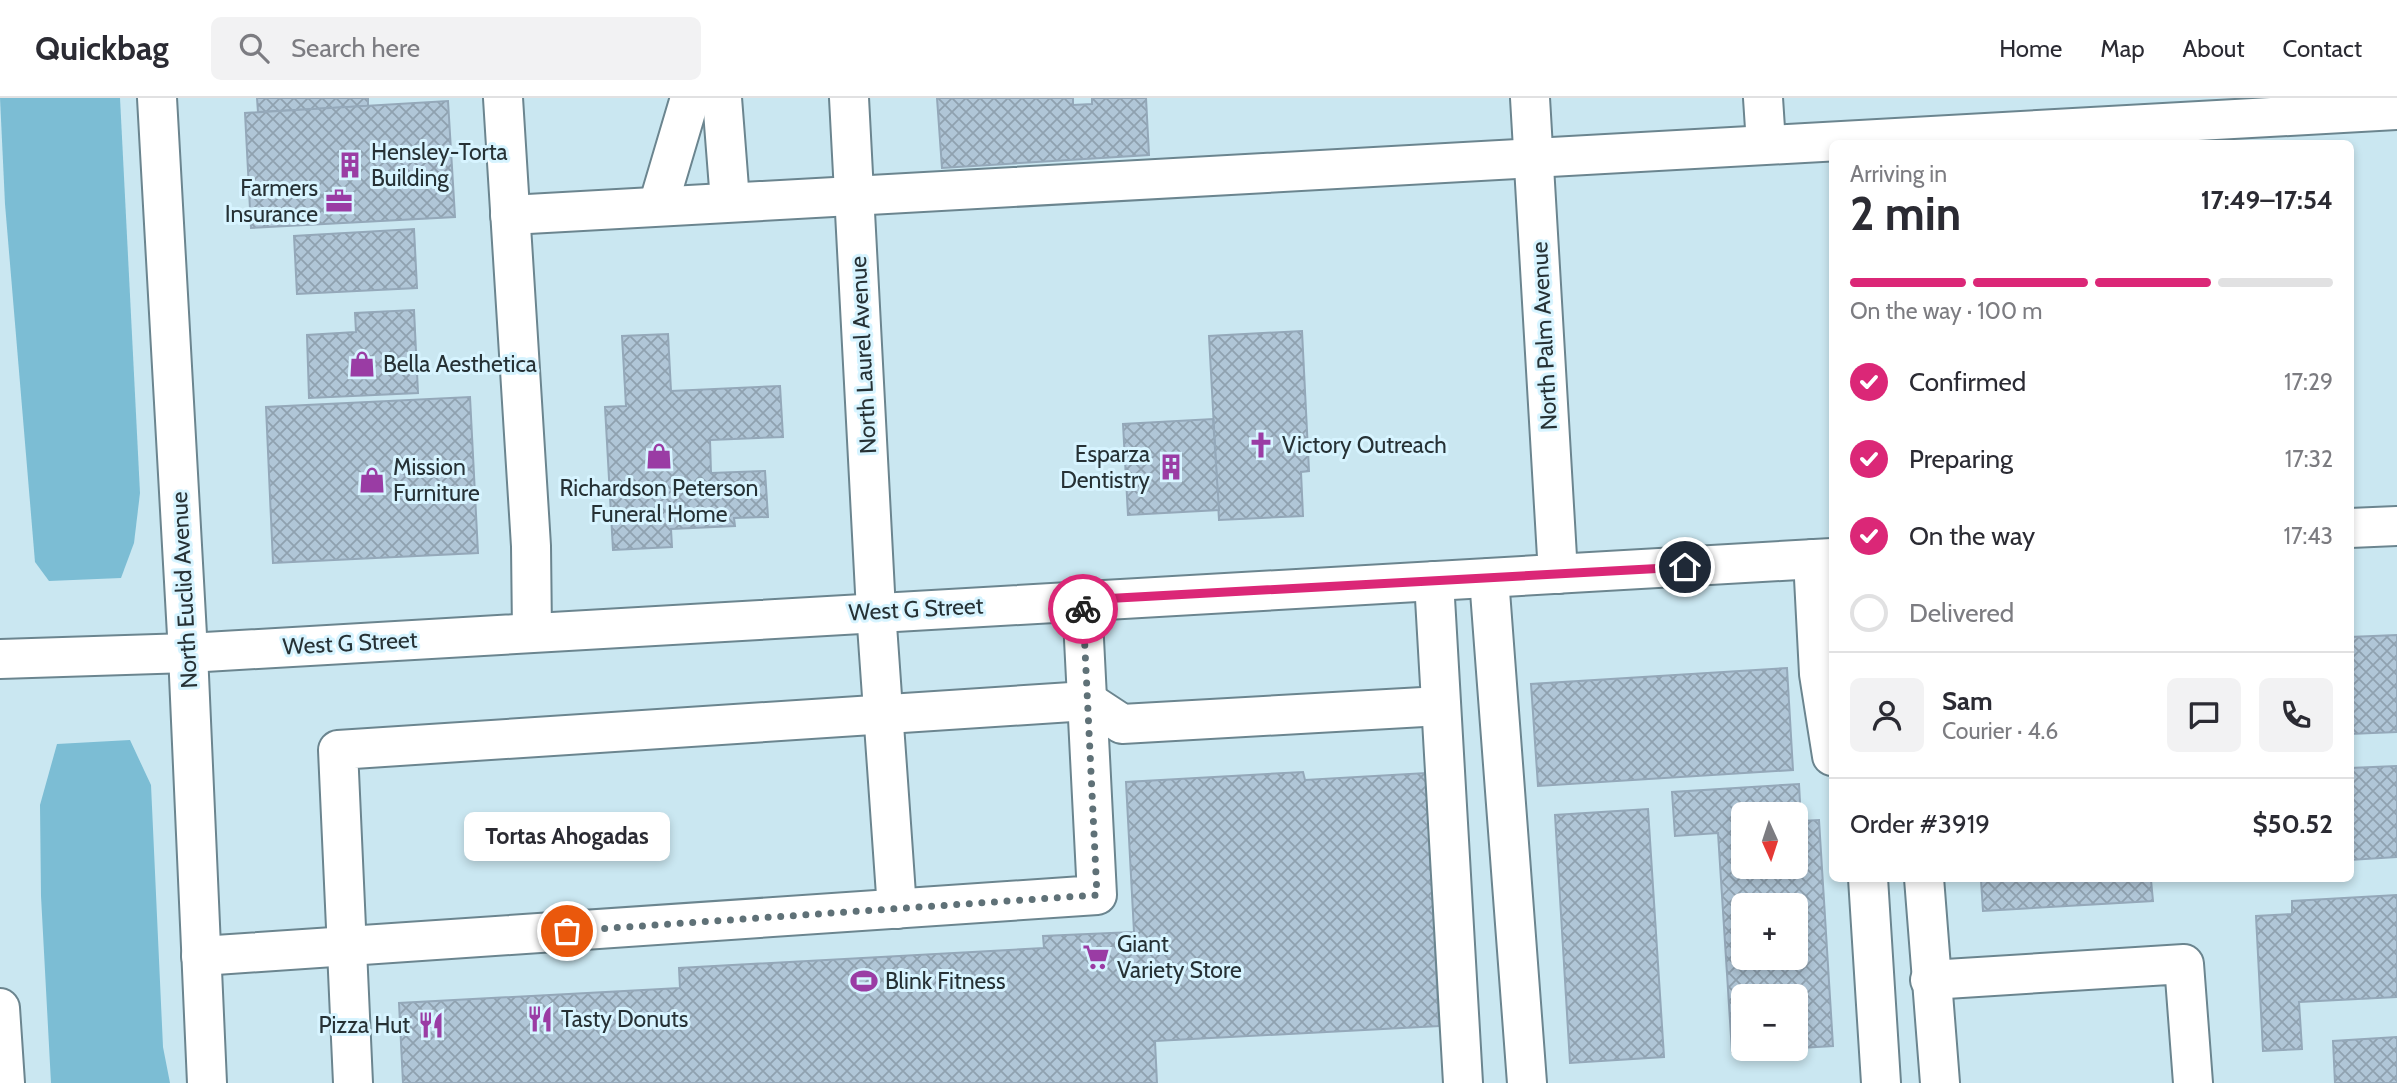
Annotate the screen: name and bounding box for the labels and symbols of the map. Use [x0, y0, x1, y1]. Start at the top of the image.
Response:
place label: Hensley-Torta Building [371, 138, 508, 192]
building icon: Hensley-Torta Building [335, 150, 365, 180]
place label: Farmers Insurance [225, 174, 318, 228]
office icon: Farmers Insurance [324, 186, 354, 216]
street label: North Palm Avenue [1525, 241, 1563, 431]
street label: North Laurel Avenue [844, 255, 882, 455]
shop icon: Bella Aesthetica [347, 349, 377, 379]
place label: Bella Aesthetica [383, 350, 537, 378]
church icon: Victory Outreach [1246, 430, 1276, 460]
place label: Victory Outreach [1282, 431, 1447, 459]
place label: Esparza Dentistry [1060, 440, 1150, 494]
shop icon: Richardson Peterson Funeral Home [644, 441, 674, 471]
building icon: Esparza Dentistry [1156, 452, 1186, 482]
place label: Mission Furniture [393, 453, 480, 507]
shop icon: Mission Furniture [357, 465, 387, 495]
place label: Richardson Peterson Funeral Home [560, 474, 758, 528]
street label: North Euclid Avenue [165, 491, 203, 689]
pin [1655, 537, 1715, 597]
courier [1048, 574, 1118, 644]
street label: West G Street [848, 591, 984, 627]
street label: West G Street [282, 625, 418, 661]
north arrow [1731, 802, 1808, 878]
callout: Tortas Ahogadas [464, 812, 670, 861]
pin [537, 901, 597, 961]
place label: Giant Variety Store [1117, 930, 1242, 984]
supermarket icon: Giant Variety Store [1081, 942, 1111, 972]
sports icon: Blink Fitness [849, 966, 879, 996]
place label: Blink Fitness [885, 967, 1005, 995]
restaurant icon: Tasty Donuts [525, 1004, 555, 1034]
place label: Tasty Donuts [561, 1005, 688, 1033]
restaurant icon: Pizza Hut [416, 1010, 446, 1040]
place label: Pizza Hut [318, 1011, 410, 1039]

